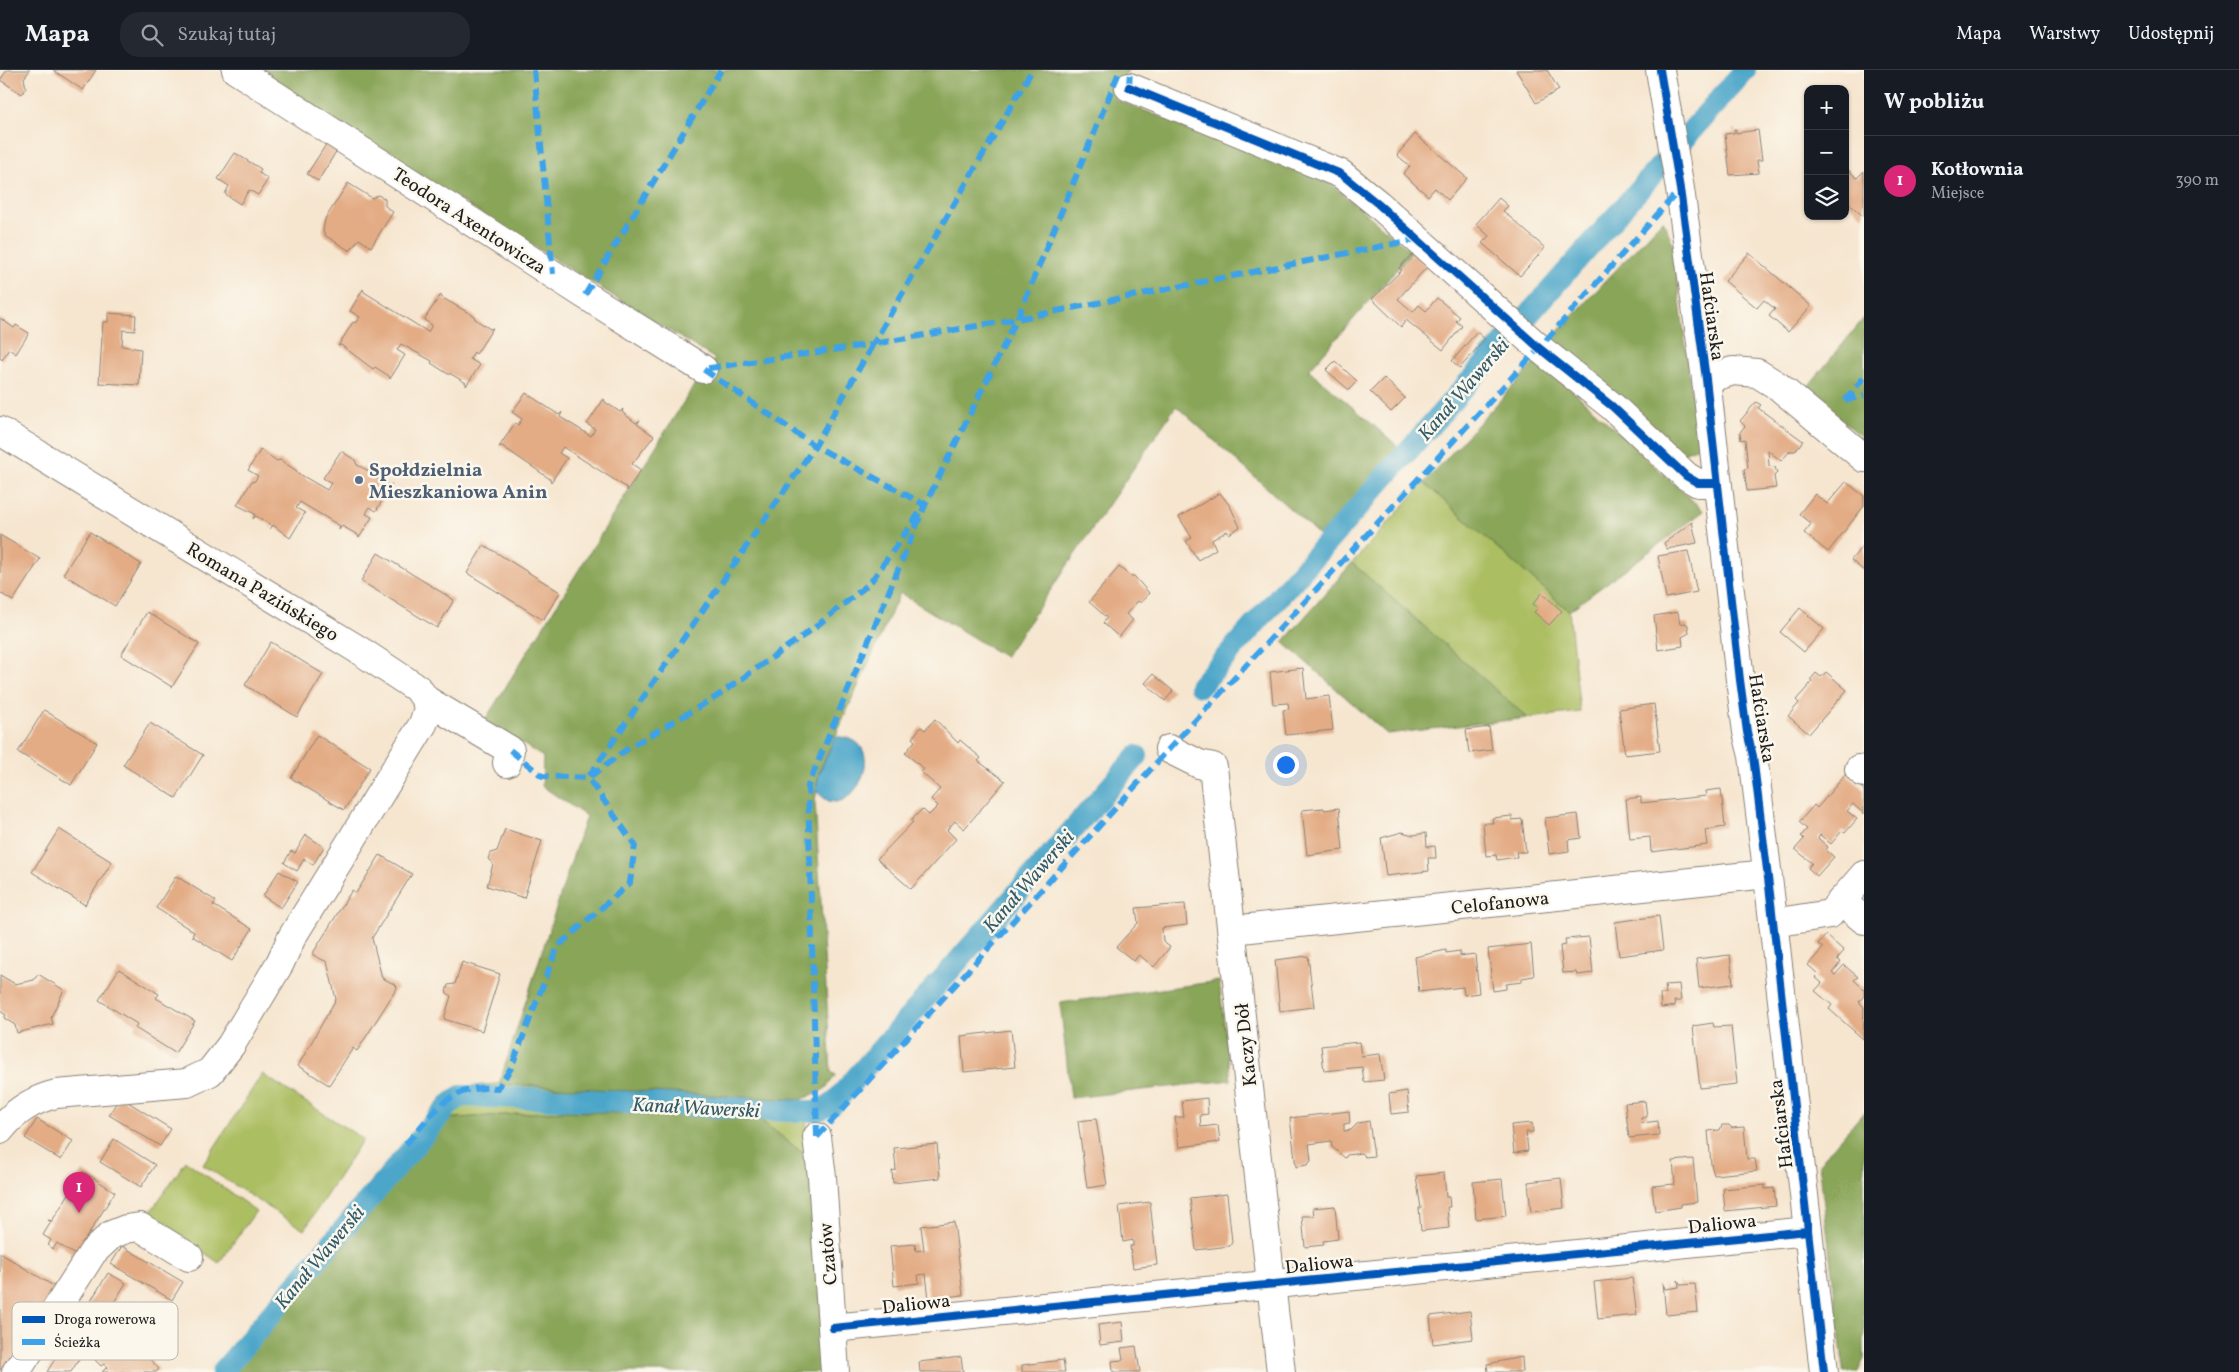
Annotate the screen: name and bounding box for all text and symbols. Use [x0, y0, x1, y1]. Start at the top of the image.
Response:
search box [120, 12, 470, 57]
text: Mapa [25, 18, 90, 52]
icon: search [138, 21, 166, 49]
text: Szukaj tutaj [178, 22, 276, 48]
text: Mapa [1956, 22, 2001, 47]
text: Warstwy [2029, 22, 2100, 47]
text: Udostępnij [2128, 22, 2214, 47]
map controls [1804, 85, 1849, 220]
button: + [1804, 85, 1849, 130]
text: W pobliżu [1884, 88, 1984, 117]
button: − [1804, 130, 1849, 175]
text: Kotłownia [1931, 157, 2024, 183]
street label: Teodora Axentowicza [387, 162, 551, 281]
text: 1 [1897, 170, 1903, 192]
text: 390 m [2176, 170, 2219, 192]
button: layers [1804, 175, 1849, 220]
text: Miejsce [1931, 183, 1984, 205]
street label: Hafciarska [1692, 270, 1730, 363]
water label: Kanał Wawerski [1412, 332, 1518, 448]
place label: Społdzielnia Mieszkaniowa Anin [369, 458, 547, 506]
marker: Społdzielnia Mieszkaniowa Anin [353, 474, 365, 486]
street label: Romana Pazińskiego [181, 537, 343, 649]
street label: Hafciarska [1741, 672, 1781, 765]
your location [1273, 752, 1299, 778]
water label: Kanał Wawerski [977, 824, 1083, 940]
street label: Celofanowa [1450, 886, 1551, 922]
street label: Kaczy Dół [1230, 1002, 1264, 1088]
street label: Hafciarska [1764, 1078, 1800, 1170]
water label: Kanał Wawerski [632, 1092, 761, 1126]
pin: 1 [63, 1172, 95, 1213]
water label: Kanał Wawerski [269, 1200, 373, 1316]
street label: Daliowa [1687, 1208, 1758, 1242]
street label: Czatów [813, 1221, 845, 1286]
street label: Daliowa [1284, 1248, 1355, 1282]
street label: Daliowa [881, 1288, 952, 1322]
legend [12, 1302, 178, 1360]
text: Droga rowerowa [54, 1311, 156, 1330]
text: Ścieżka [54, 1333, 100, 1353]

